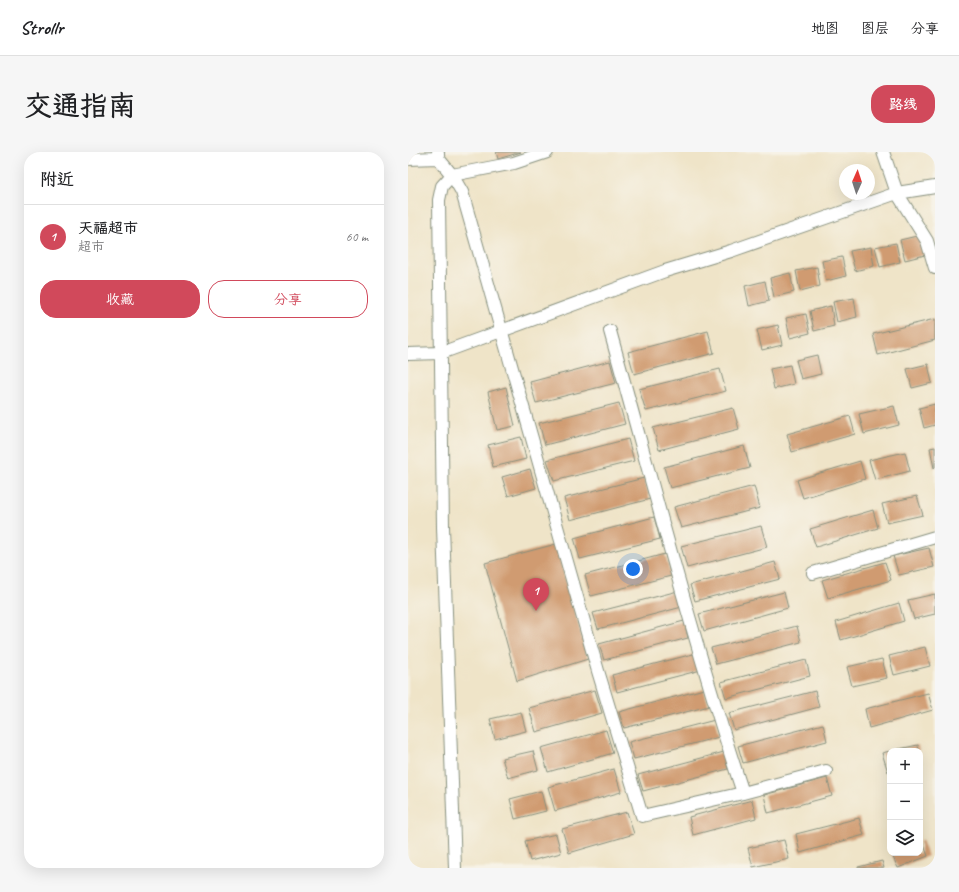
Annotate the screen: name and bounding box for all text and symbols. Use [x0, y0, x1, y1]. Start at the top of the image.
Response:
text: Strollr [20, 16, 63, 40]
text: 地图 [811, 20, 839, 37]
text: 图层 [861, 20, 889, 37]
text: 分享 [911, 20, 939, 37]
button: 路线 [871, 85, 935, 123]
text: 交通指南 [24, 88, 136, 123]
north arrow [839, 164, 875, 200]
text: 附近 [40, 169, 74, 190]
text: 天福超市 [78, 219, 138, 238]
text: 1 [50, 229, 56, 245]
text: 60 m [346, 229, 368, 245]
text: 超市 [78, 239, 104, 255]
button: 收藏 [40, 280, 200, 318]
button: 分享 [208, 280, 368, 318]
your location [623, 559, 643, 579]
pin: 1 [523, 578, 549, 611]
map controls [887, 748, 923, 856]
button: + [887, 748, 923, 784]
button: − [887, 784, 923, 820]
button: layers [887, 820, 923, 856]

